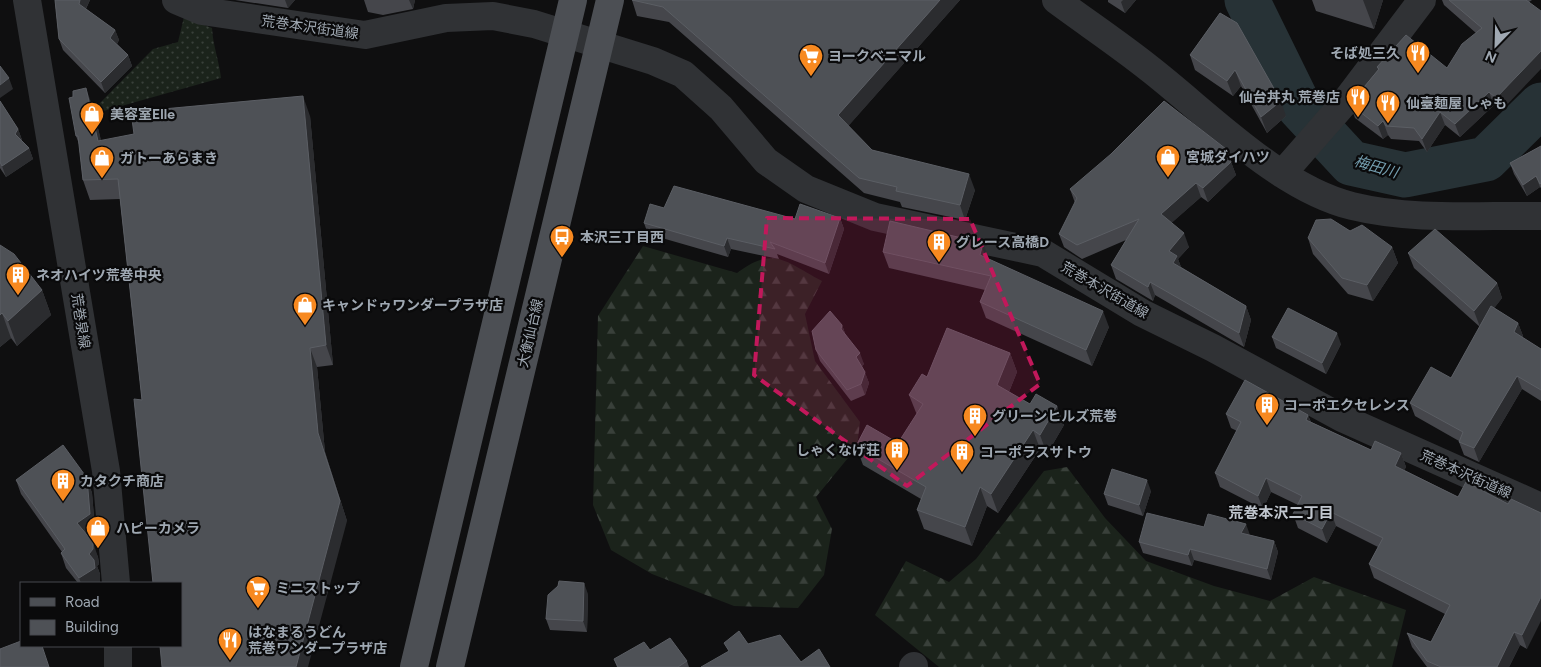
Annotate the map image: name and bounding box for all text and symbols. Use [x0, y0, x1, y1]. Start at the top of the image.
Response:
street label: 荒巻本沢街道線 [260, 12, 360, 43]
north arrow [1471, 20, 1521, 70]
restaurant icon: そば処三久 [1405, 40, 1431, 74]
supermarket icon: ヨークベニマル [798, 43, 824, 77]
place label: そば処三久 [1330, 45, 1400, 62]
text: N [1483, 47, 1499, 66]
place label: ヨークベニマル [828, 48, 926, 65]
restaurant icon: 仙台丼丸 荒巻店 [1345, 84, 1371, 118]
place label: 仙台丼丸 荒巻店 [1239, 89, 1340, 106]
restaurant icon: 仙臺麺屋 しゃも [1375, 90, 1401, 124]
place label: 仙臺麺屋 しゃも [1406, 95, 1507, 112]
shop icon: 美容室Elle [79, 101, 105, 135]
place label: 美容室Elle [110, 106, 175, 123]
shop icon: 宮城ダイハツ [1155, 144, 1181, 178]
shop icon: ガトーあらまき [89, 145, 115, 179]
place label: 宮城ダイハツ [1186, 149, 1270, 166]
place label: ガトーあらまき [120, 150, 218, 167]
water label: 梅田川 [1352, 152, 1402, 182]
bus stop icon: 本沢三丁目西 [549, 224, 575, 258]
place label: 本沢三丁目西 [580, 229, 664, 246]
building icon: グレース高橋D [926, 229, 952, 263]
place label: グレース高橋D [956, 234, 1049, 251]
street label: 荒巻本沢街道線 [1058, 259, 1151, 322]
building icon: ネオハイツ荒巻中央 [5, 262, 31, 296]
place label: ネオハイツ荒巻中央 [36, 267, 162, 284]
street label: 荒巻泉線 [68, 292, 93, 350]
shop icon: キャンドゥワンダープラザ店 [292, 292, 318, 326]
place label: キャンドゥワンダープラザ店 [322, 297, 503, 314]
street label: 大衡仙台線 [514, 297, 547, 369]
building icon: コーポエクセレンス [1254, 392, 1280, 426]
place label: コーポエクセレンス [1284, 397, 1410, 414]
building icon: グリーンヒルズ荒巻 [962, 403, 988, 437]
place label: グリーンヒルズ荒巻 [992, 408, 1117, 425]
building icon: しゃくなげ荘 [884, 437, 910, 471]
building icon: コーポラスサトウ [949, 439, 975, 473]
place label: しゃくなげ荘 [796, 442, 880, 459]
place label: コーポラスサトウ [980, 444, 1092, 461]
street label: 荒巻本沢街道線 [1418, 447, 1514, 502]
building icon: カタクチ商店 [50, 468, 76, 502]
place label: カタクチ商店 [80, 473, 164, 490]
district label: 荒巻本沢二丁目 [1228, 504, 1334, 522]
shop icon: ハピーカメラ [85, 515, 111, 549]
place label: ハピーカメラ [116, 520, 200, 537]
supermarket icon: ミニストップ [245, 575, 271, 609]
place label: ミニストップ [276, 580, 360, 597]
legend [20, 582, 182, 647]
text: Road [65, 593, 100, 611]
text: Building [65, 618, 119, 636]
place label: はなまるうどん 荒巻ワンダープラザ店 [248, 624, 387, 657]
restaurant icon: はなまるうどん 荒巻ワンダープラザ店 [217, 627, 243, 661]

